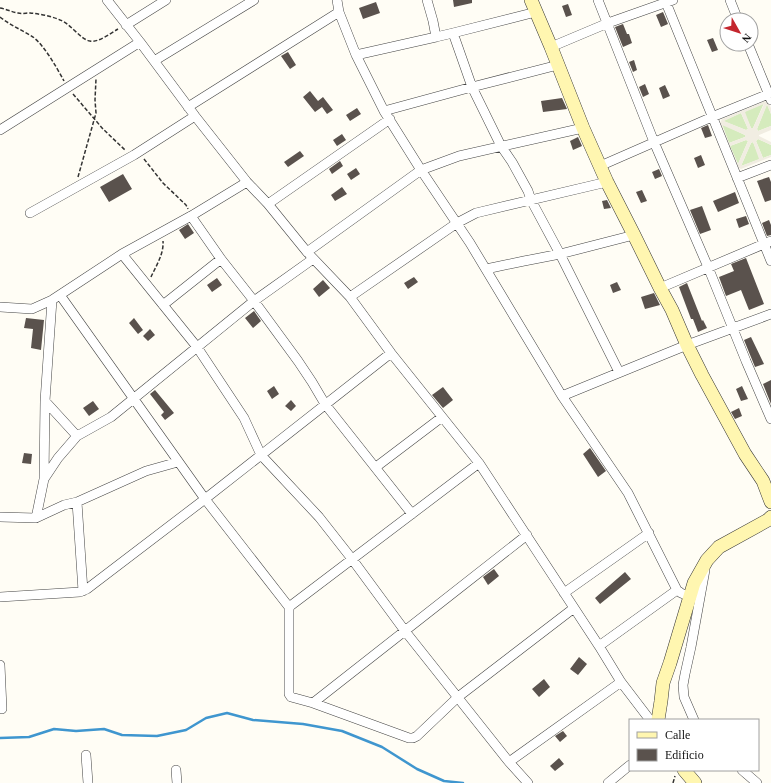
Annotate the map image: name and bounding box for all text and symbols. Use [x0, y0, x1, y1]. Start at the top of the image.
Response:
north arrow [719, 12, 759, 52]
text: N [740, 31, 754, 45]
legend [629, 719, 759, 771]
text: Calle [665, 728, 690, 742]
text: Edificio [665, 748, 704, 762]

